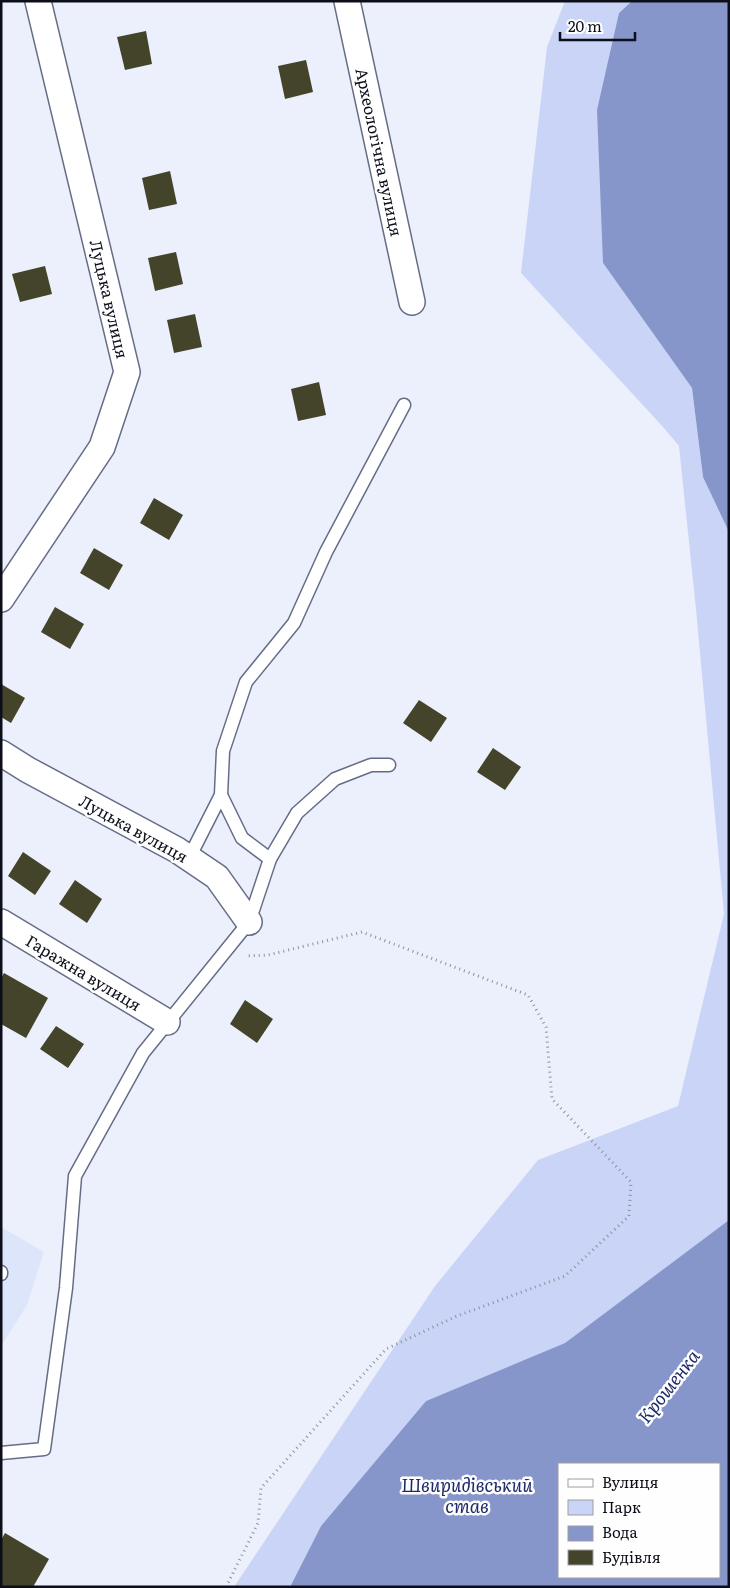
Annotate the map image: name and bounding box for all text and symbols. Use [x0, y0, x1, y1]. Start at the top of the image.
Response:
scale bar [560, 10, 635, 42]
text: 20 m [568, 14, 602, 37]
street label: Археологічна вулиця [350, 65, 410, 239]
street label: Луцька вулиця [85, 237, 135, 361]
street label: Луцька вулиця [75, 788, 193, 868]
street label: Гаражна вулиця [22, 928, 146, 1016]
water label: Крошенка [631, 1343, 706, 1428]
legend [558, 1463, 720, 1578]
text: Вулиця [602, 1470, 659, 1493]
water label: Швиридівський став [401, 1471, 533, 1519]
text: Парк [602, 1495, 641, 1518]
text: Вода [602, 1520, 639, 1543]
text: Будівля [602, 1545, 661, 1568]

